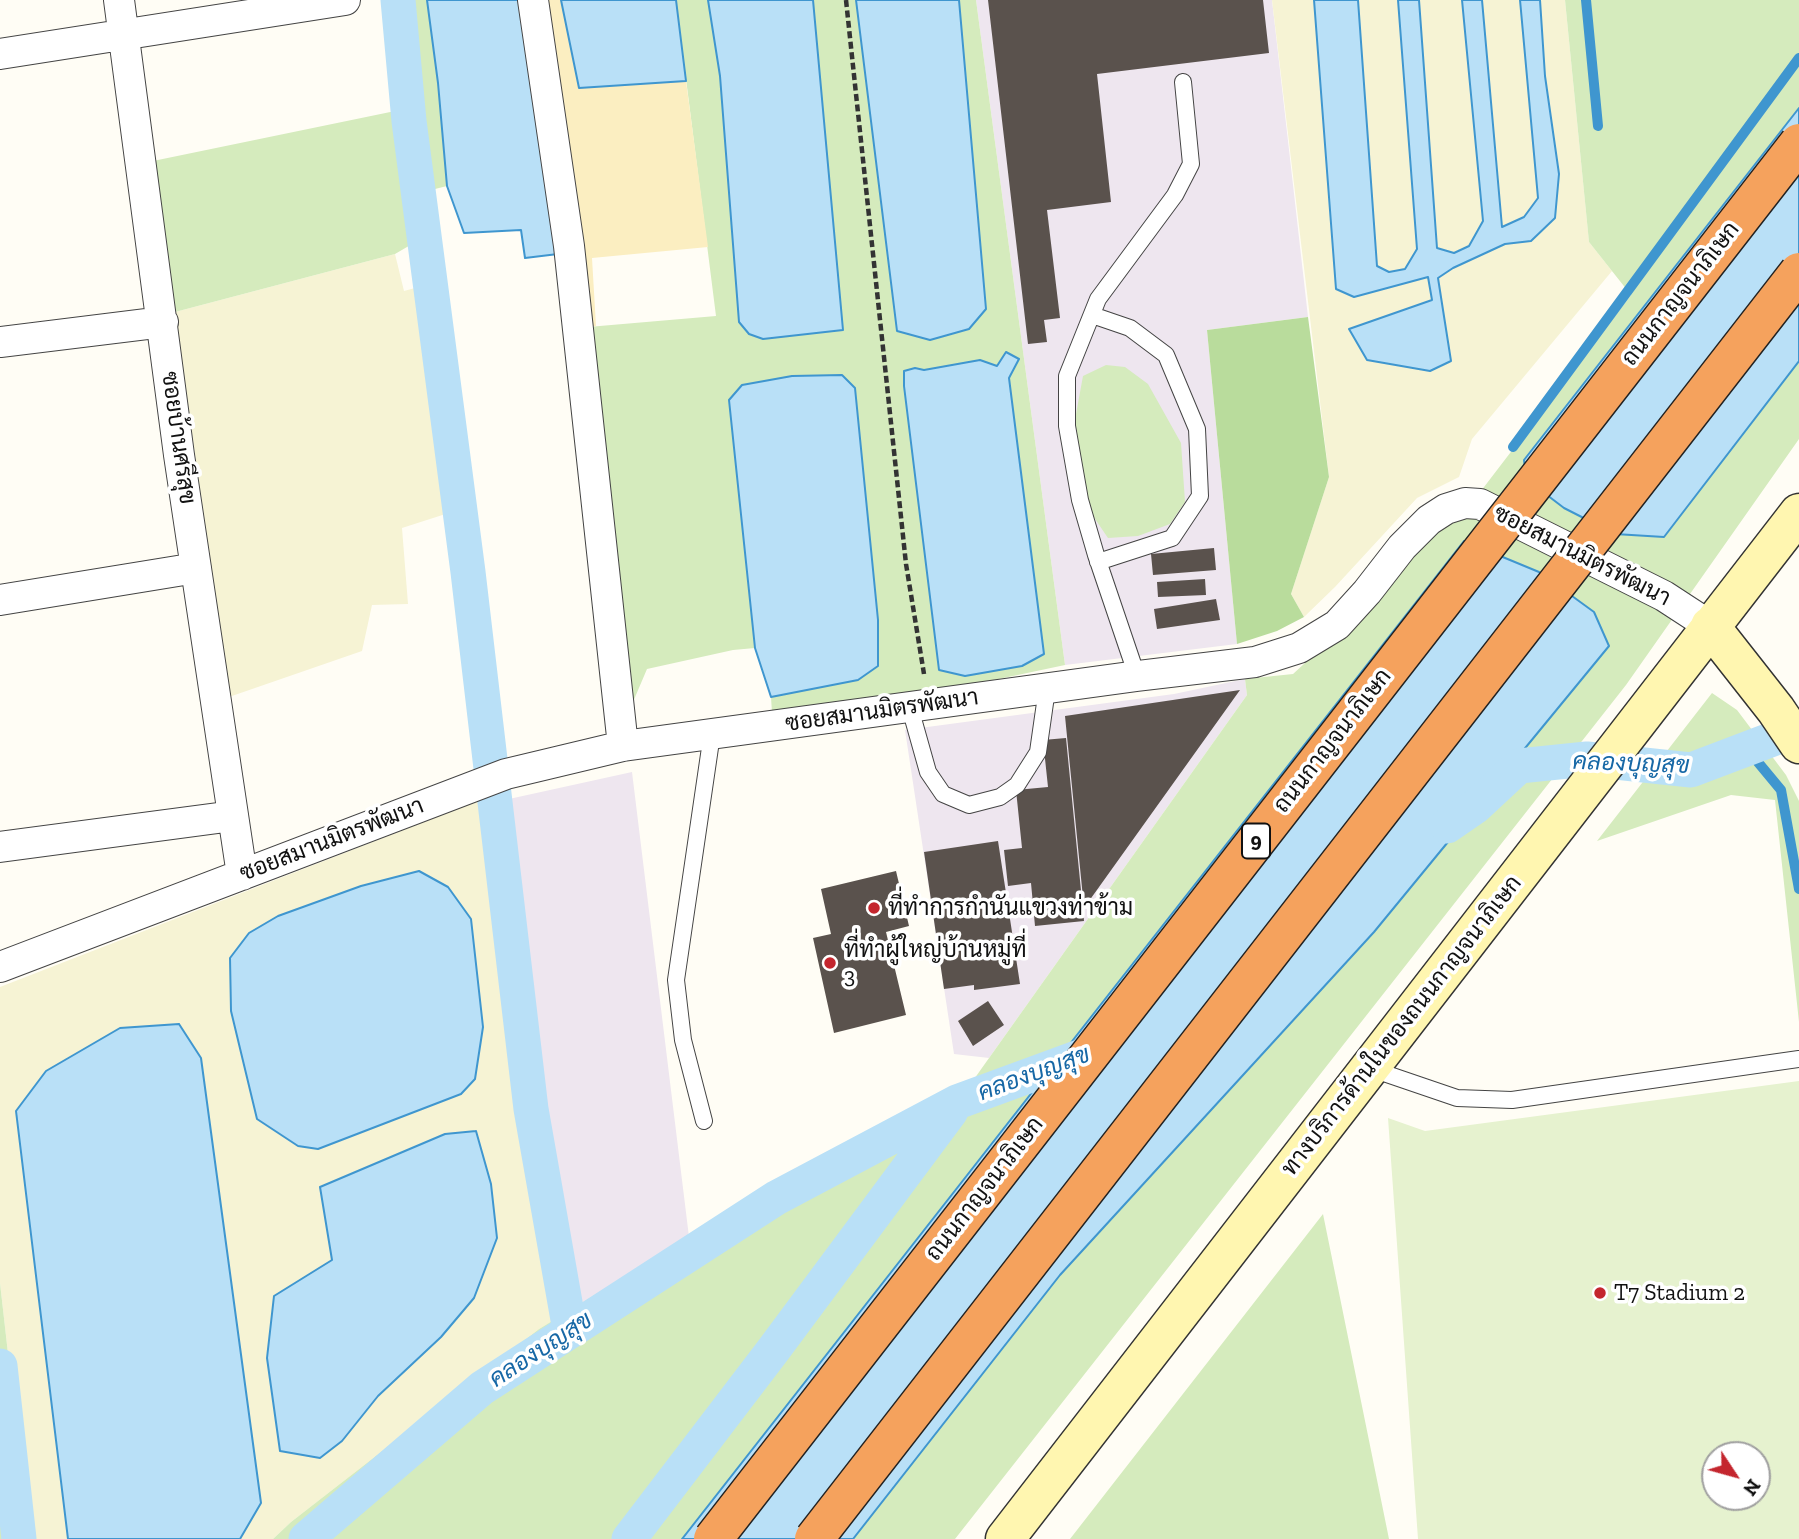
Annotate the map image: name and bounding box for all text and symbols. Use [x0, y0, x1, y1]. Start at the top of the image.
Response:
street label: ถนนกาญจนาภิเษก [1616, 217, 1746, 371]
street label: ซอยบ้านศรีสุข [155, 370, 201, 506]
street label: ซอยสมานมิตรพัฒนา [1489, 499, 1675, 613]
street label: ถนนกาญจนาภิเษก [1268, 664, 1398, 818]
street label: ซอยสมานมิตรพัฒนา [784, 684, 980, 738]
water label: คลองบุญสุข [1572, 748, 1690, 780]
street label: ซอยสมานมิตรพัฒนา [236, 792, 428, 888]
road number: 9 [1242, 824, 1270, 858]
street label: ทางบริการด้านในของถนนกาญจนาภิเษก [1276, 870, 1528, 1182]
place label: ที่ทำการกำนันแขวงท่าข้าม [888, 894, 1133, 922]
marker: ที่ทำการกำนันแขวงท่าข้าม [866, 900, 882, 916]
place label: ที่ทำผู้ใหญ่บ้านหมู่ที่ 3 [844, 936, 1027, 990]
marker: ที่ทำผู้ใหญ่บ้านหมู่ที่ 3 [822, 955, 838, 971]
water label: คลองบุญสุข [974, 1040, 1094, 1108]
street label: ถนนกาญจนาภิเษก [920, 1112, 1050, 1266]
place label: T7 Stadium 2 [1614, 1279, 1745, 1307]
marker: T7 Stadium 2 [1592, 1285, 1608, 1301]
water label: คลองบุญสุข [484, 1306, 598, 1394]
north arrow [1701, 1441, 1771, 1511]
text: N [1738, 1475, 1765, 1500]

